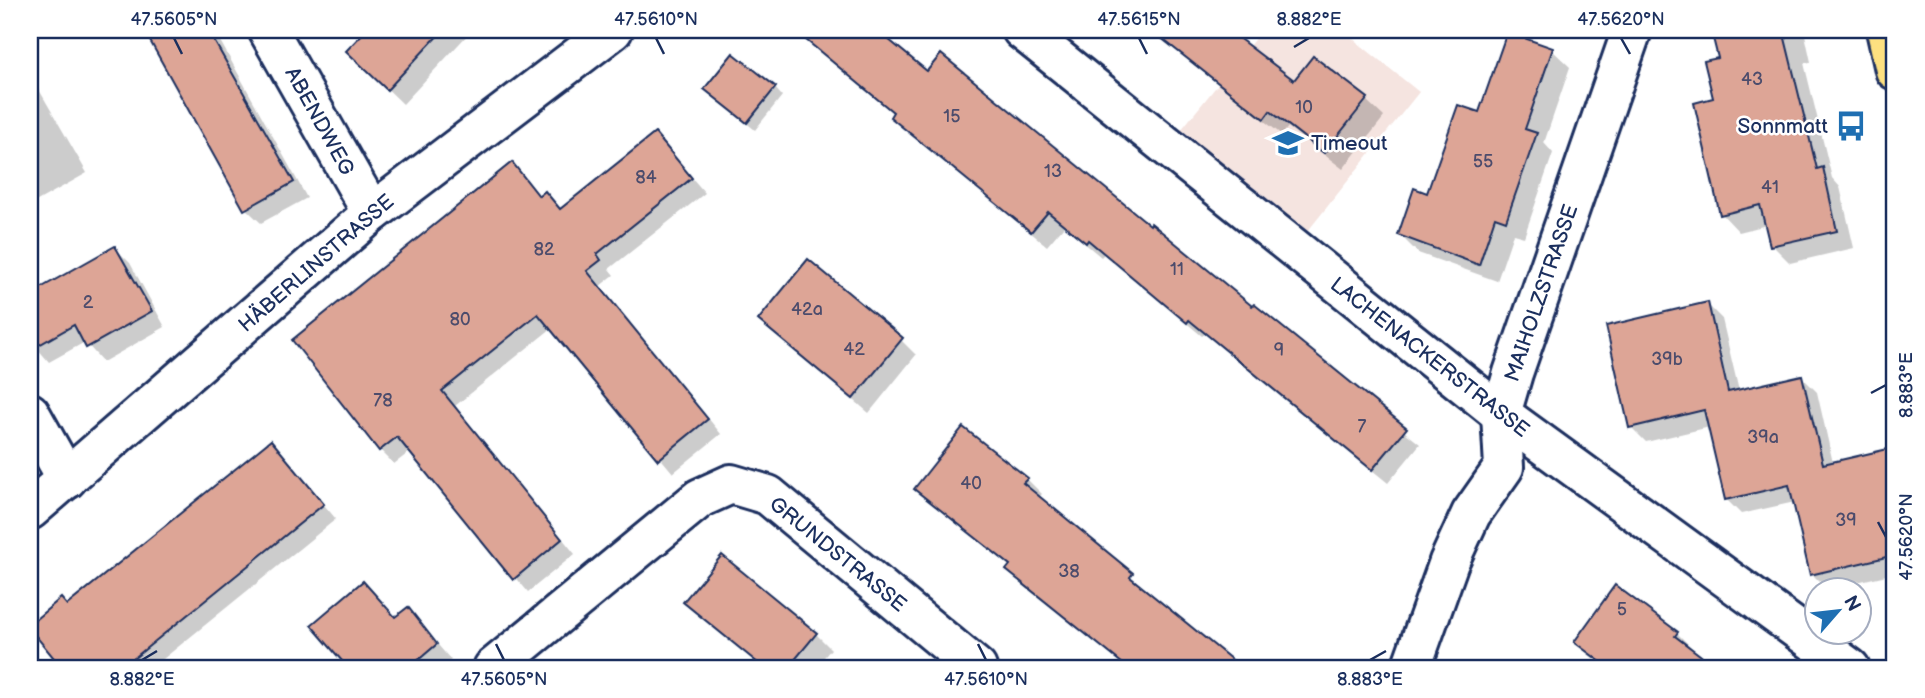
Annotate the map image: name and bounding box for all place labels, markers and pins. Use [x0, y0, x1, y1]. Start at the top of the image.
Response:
bus stop icon: Sonnmatt [1834, 109, 1868, 143]
place label: Sonnmatt [1738, 114, 1829, 139]
school or university icon: Timeout [1271, 126, 1305, 160]
place label: Timeout [1311, 131, 1388, 156]

